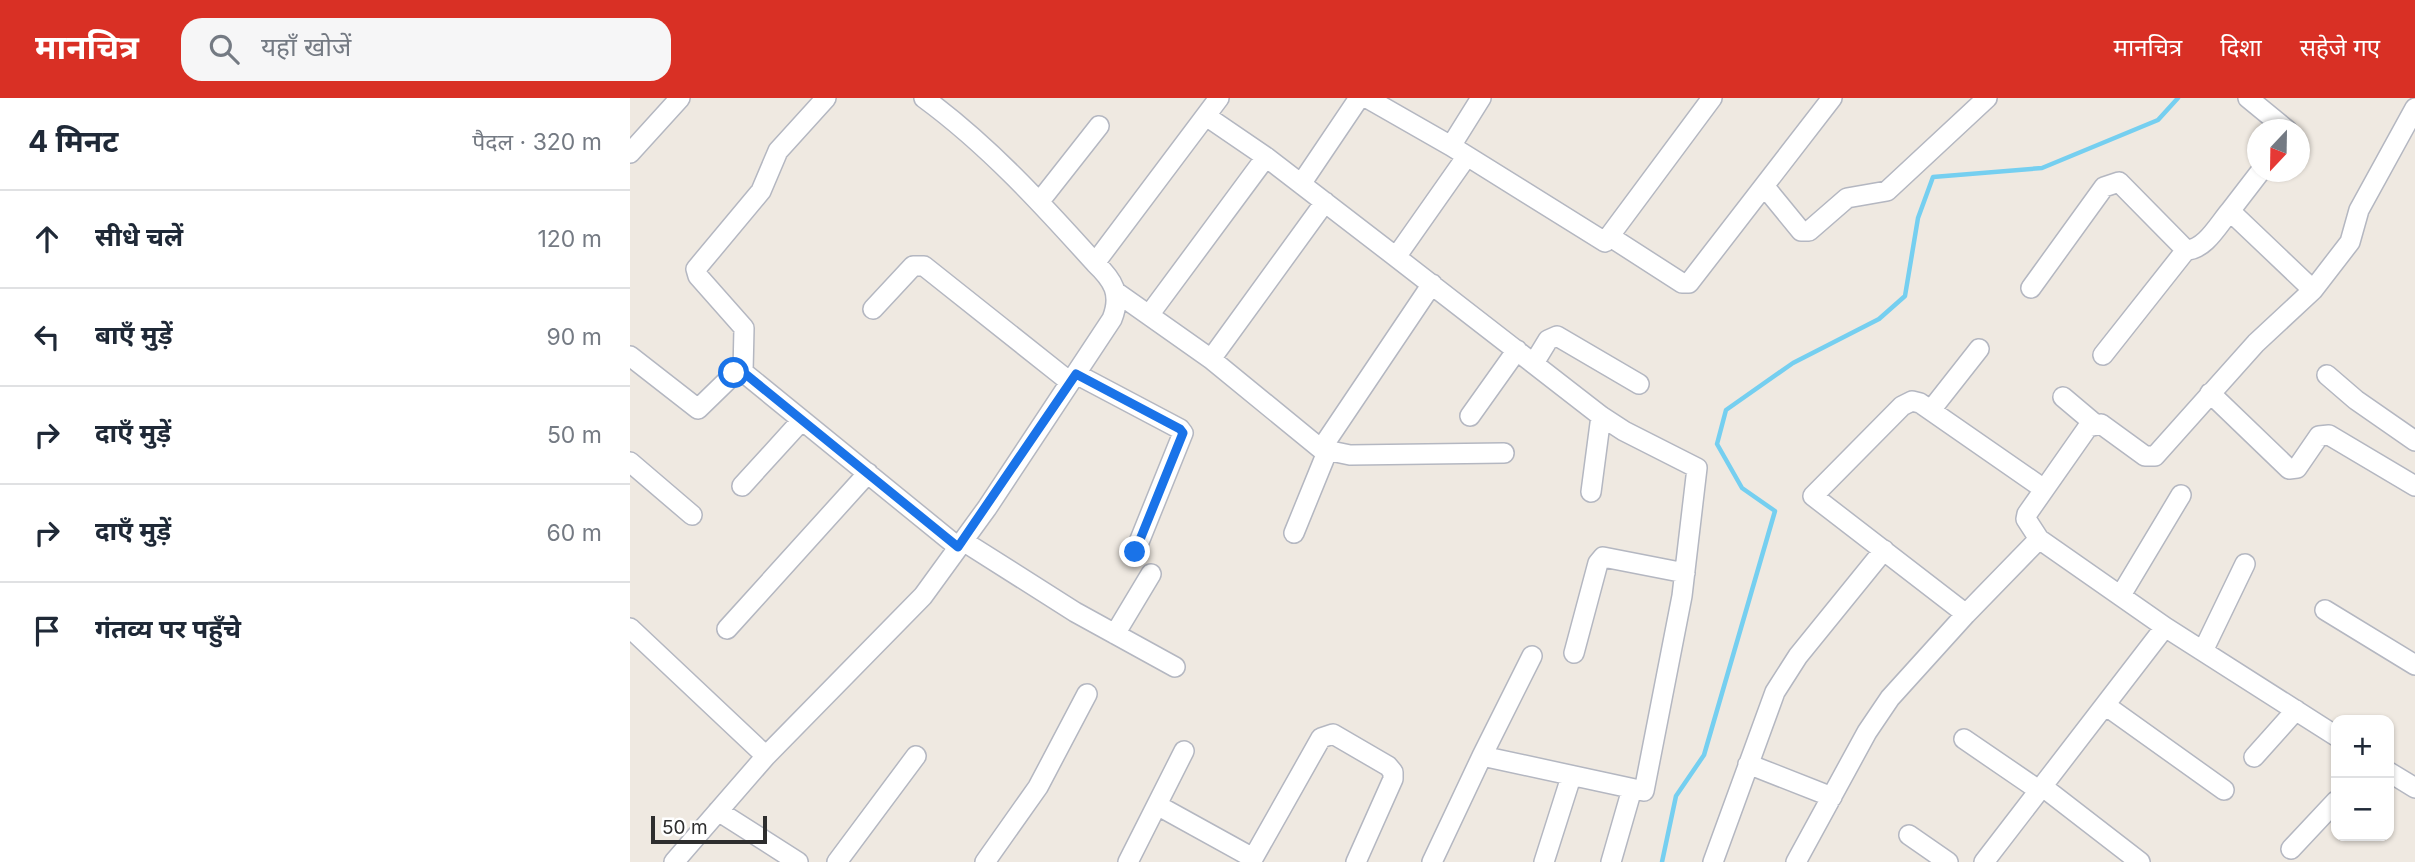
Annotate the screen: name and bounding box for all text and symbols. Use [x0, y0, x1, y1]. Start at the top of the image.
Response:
search box [181, 18, 671, 81]
text: मानचित्र [35, 27, 139, 67]
icon: search [205, 30, 243, 68]
text: यहाँ खोजें [261, 31, 351, 62]
text: मानचित्र [2114, 33, 2182, 62]
text: दिशा [2220, 33, 2262, 62]
text: सहेजे गए [2300, 33, 2380, 62]
north arrow [2247, 119, 2310, 182]
text: 4 मिनट [28, 123, 118, 159]
text: पैदल · 320 m [472, 128, 602, 156]
icon: ahead [28, 220, 66, 258]
text: सीधे चलें [95, 221, 183, 252]
text: 120 m [537, 225, 602, 253]
icon: left [28, 318, 66, 356]
text: बाएँ मुड़ें [95, 319, 172, 350]
text: 90 m [547, 323, 602, 351]
route start [718, 357, 749, 388]
icon: right [28, 416, 66, 454]
text: दाएँ मुड़ें [95, 417, 171, 448]
text: 50 m [547, 421, 602, 449]
icon: right [28, 514, 66, 552]
text: दाएँ मुड़ें [95, 515, 171, 546]
text: 60 m [547, 519, 602, 547]
route end [1119, 536, 1150, 567]
icon: arrive [28, 612, 66, 650]
text: गंतव्य पर पहुँचे [95, 613, 241, 644]
map controls [2331, 715, 2394, 841]
button: + [2331, 715, 2394, 778]
button: − [2331, 778, 2394, 841]
scale bar [651, 813, 766, 845]
text: 50 m [662, 816, 708, 839]

